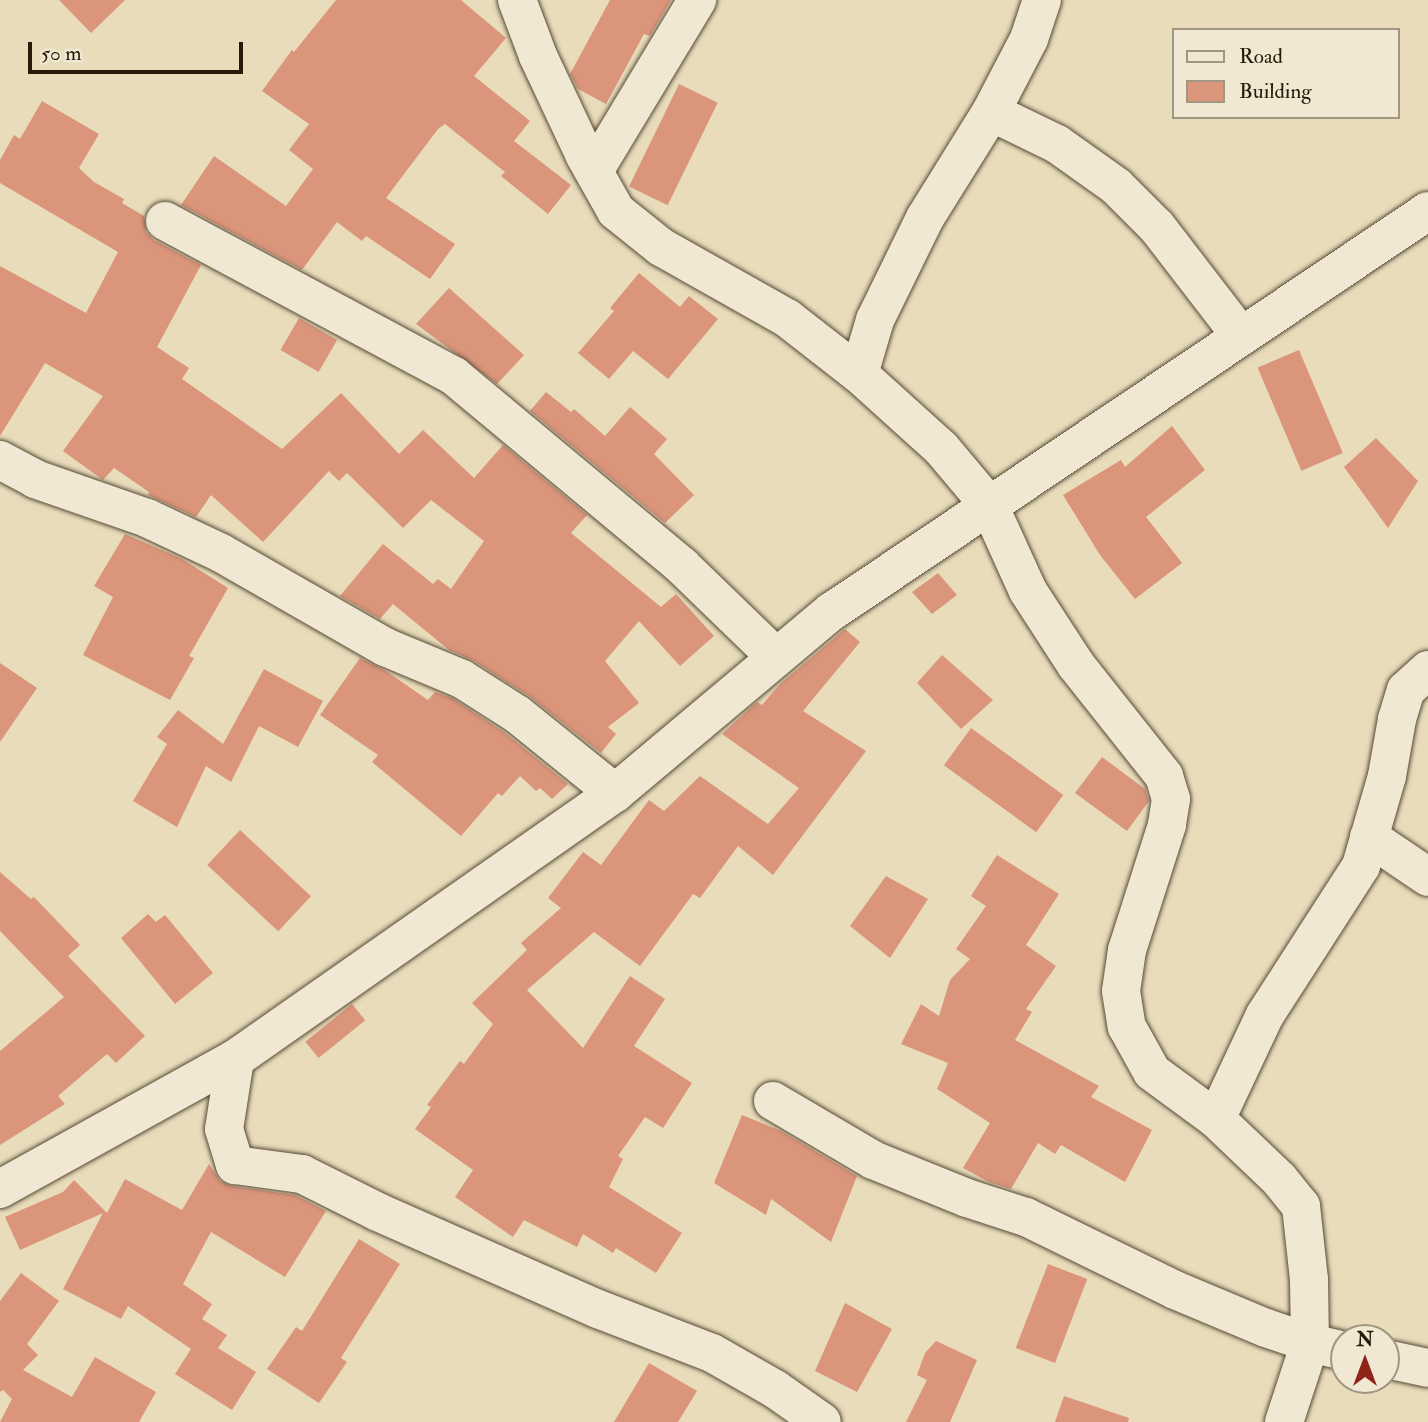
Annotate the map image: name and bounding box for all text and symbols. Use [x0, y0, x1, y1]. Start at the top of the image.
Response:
scale bar [32, 28, 247, 72]
legend [1172, 28, 1400, 119]
text: 50 m [41, 40, 82, 67]
text: Road [1239, 43, 1283, 70]
text: Building [1239, 78, 1312, 105]
north arrow [1330, 1324, 1400, 1394]
text: N [1356, 1328, 1374, 1352]

